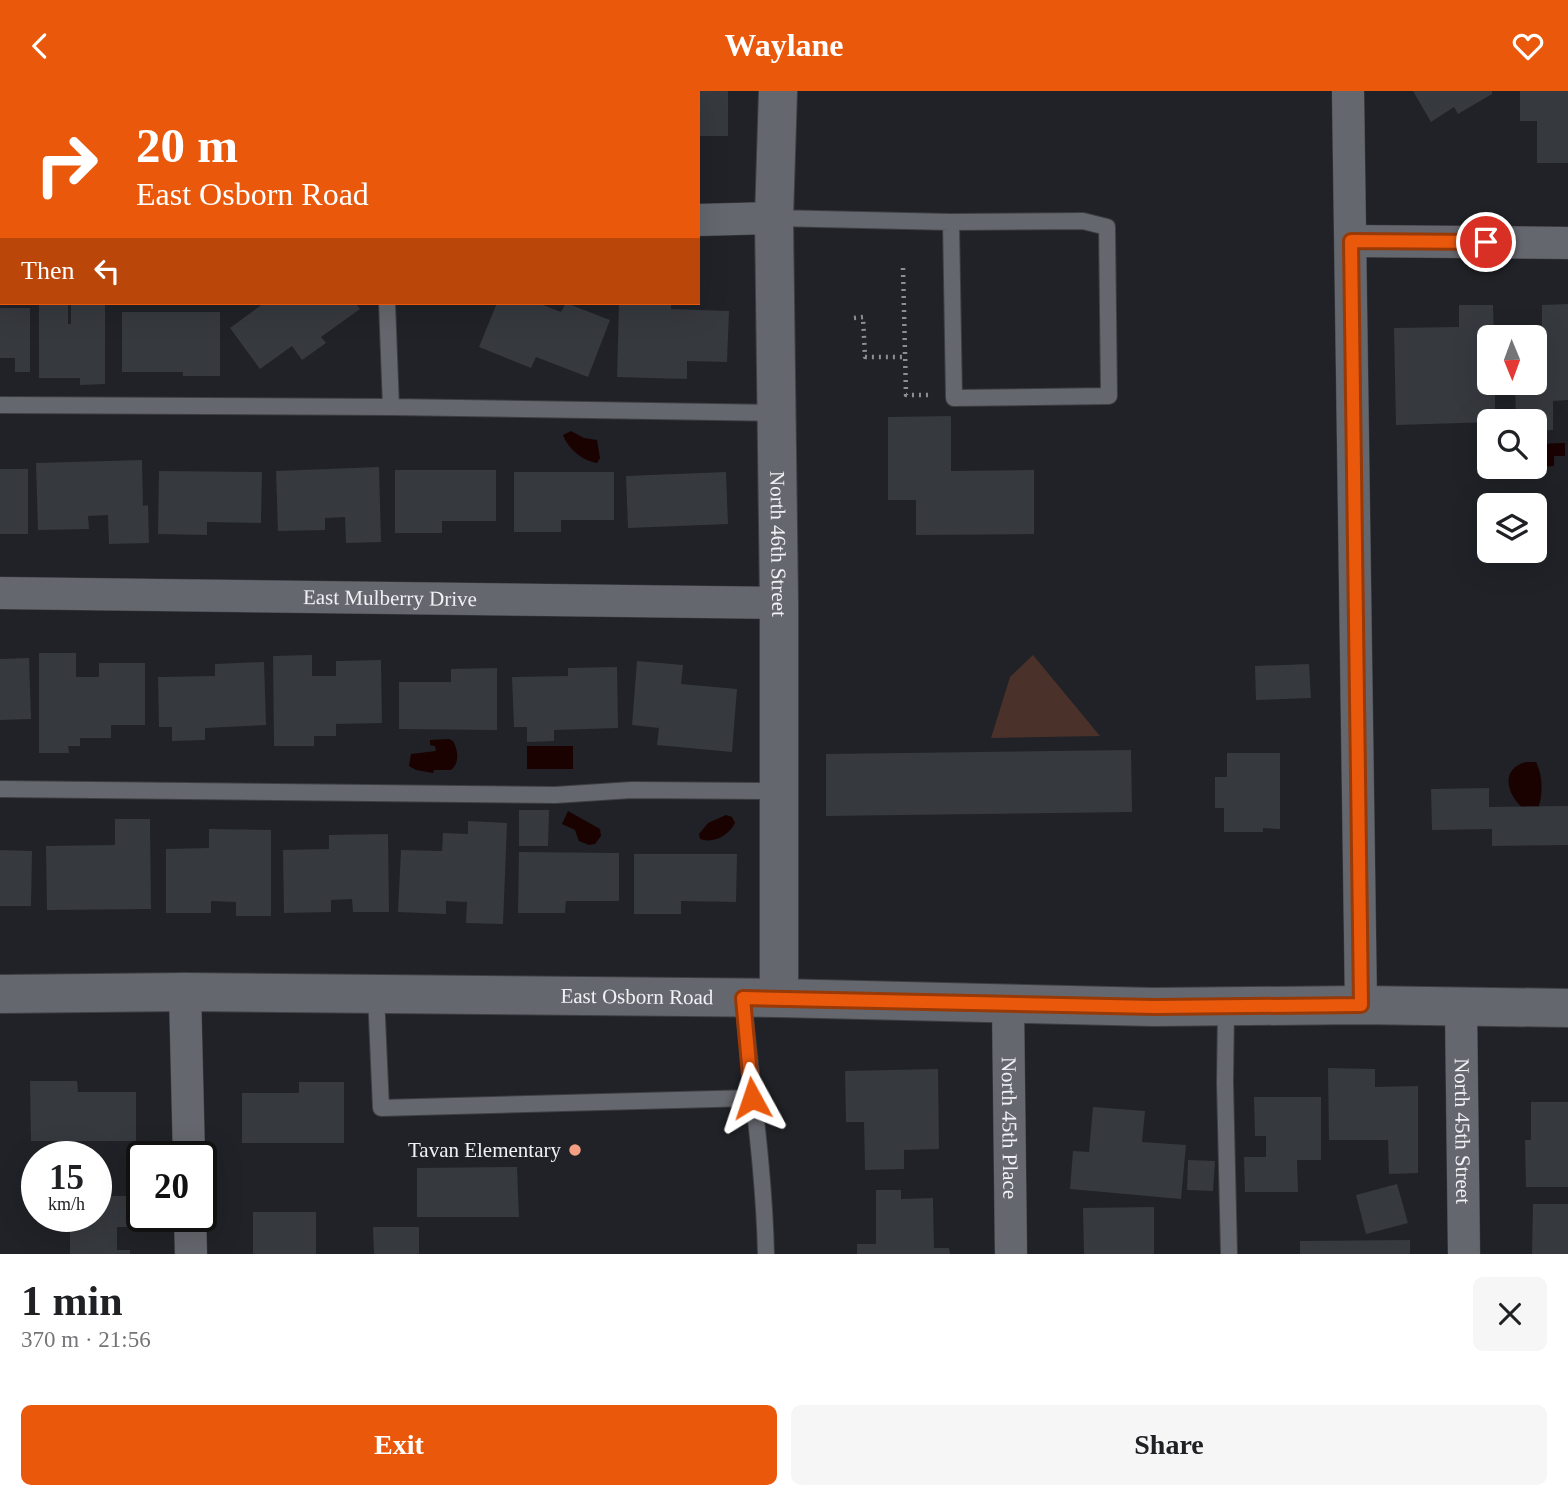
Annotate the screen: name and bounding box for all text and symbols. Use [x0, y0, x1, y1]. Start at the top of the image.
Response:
icon: back [21, 27, 59, 65]
text: Waylane [724, 27, 844, 63]
icon: heart [1509, 27, 1547, 65]
text: 20 m [136, 118, 238, 173]
icon: right [21, 119, 112, 210]
text: East Osborn Road [136, 176, 369, 212]
pin [1456, 212, 1516, 272]
icon: arrive [1467, 223, 1505, 261]
icon: left [88, 252, 126, 290]
text: Then [21, 256, 74, 285]
north arrow [1477, 325, 1547, 395]
map controls [1477, 325, 1547, 563]
button: search [1477, 409, 1547, 479]
street label: North 46th Street [765, 471, 791, 617]
button: layers [1477, 493, 1547, 563]
street label: East Mulberry Drive [303, 585, 477, 611]
street label: East Osborn Road [560, 984, 714, 1009]
street label: North 45th Place [997, 1057, 1022, 1199]
street label: North 45th Street [1450, 1058, 1475, 1204]
position arrow [715, 1061, 789, 1135]
place label: Tavan Elementary [408, 1138, 561, 1162]
speed limit sign: 20 [126, 1141, 217, 1232]
marker: Tavan Elementary [567, 1142, 583, 1158]
text: 15 [49, 1158, 84, 1197]
text: km/h [48, 1194, 85, 1214]
button: close [1473, 1277, 1547, 1351]
text: 1 min [21, 1278, 123, 1324]
text: 370 m · 21:56 [21, 1327, 151, 1352]
button: Exit [21, 1405, 777, 1485]
button: Share [791, 1405, 1547, 1485]

